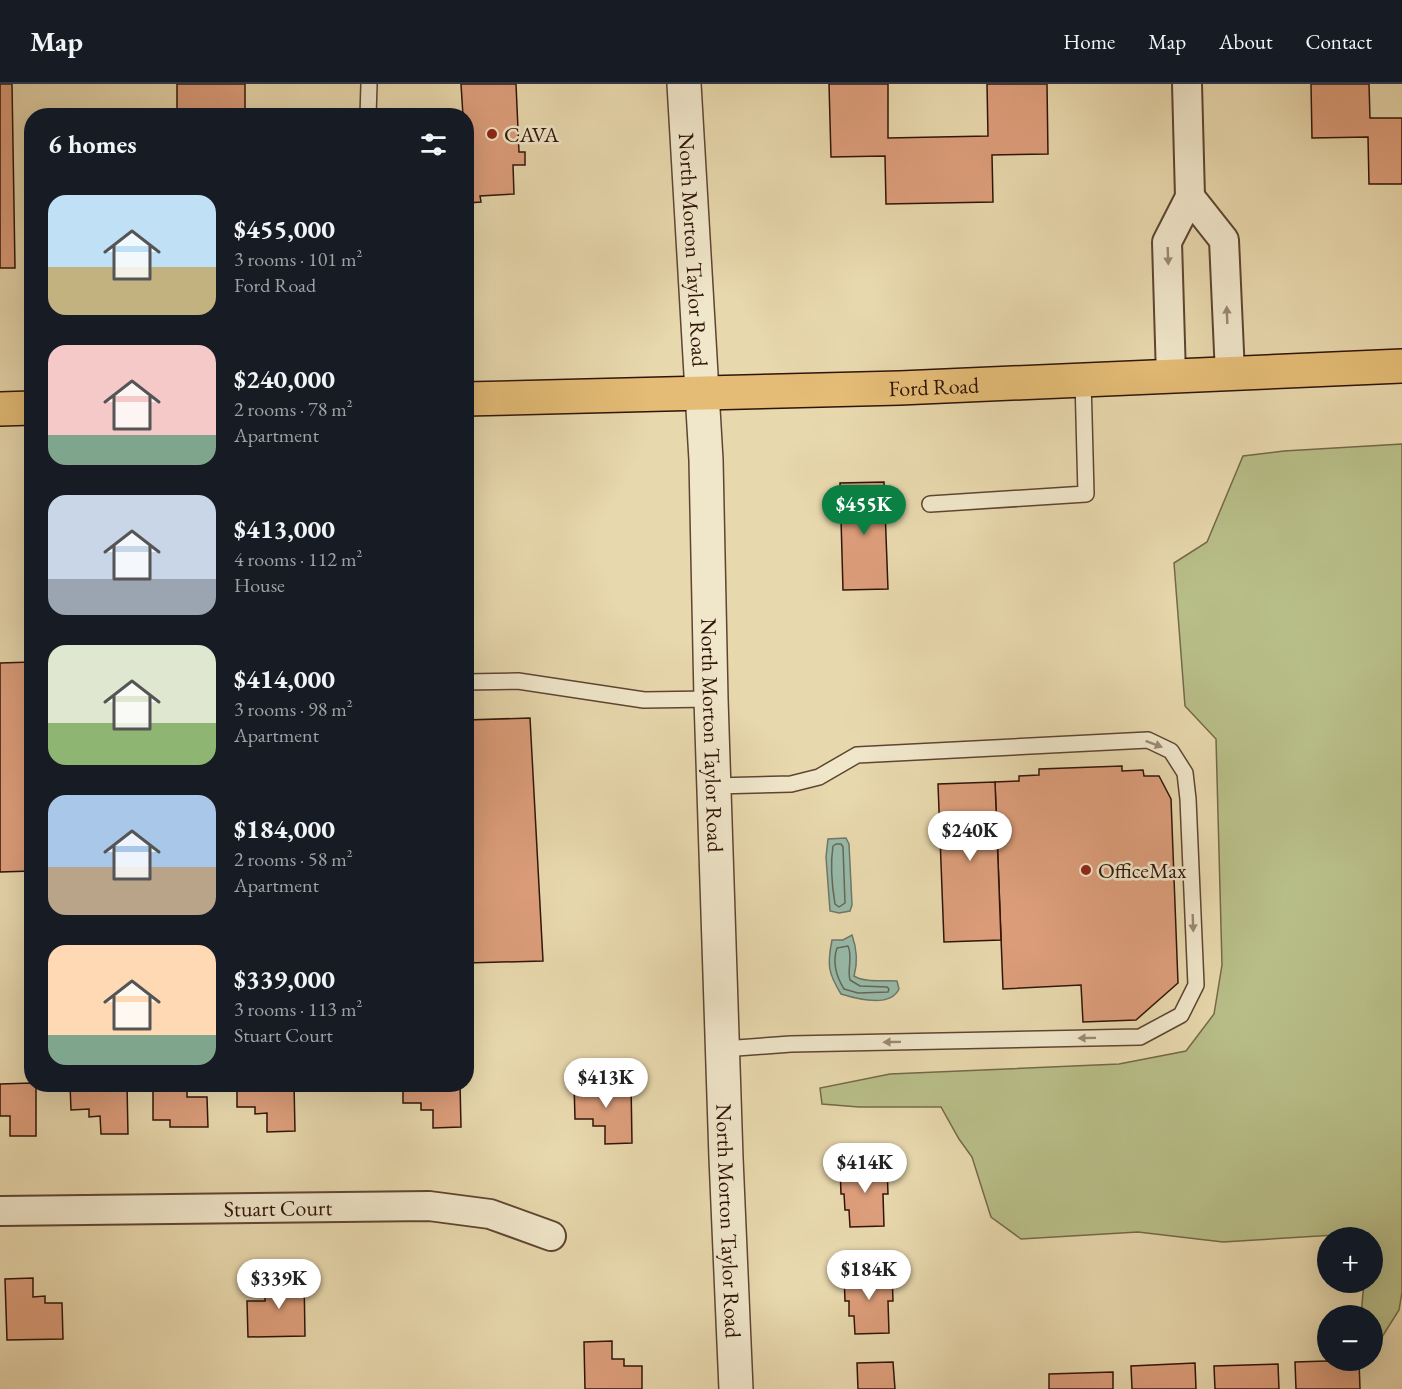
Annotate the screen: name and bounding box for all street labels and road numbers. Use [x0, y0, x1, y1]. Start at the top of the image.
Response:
street label: North Morton Taylor Road [672, 132, 715, 368]
street label: Ford Road [888, 371, 981, 403]
street label: North Morton Taylor Road [694, 618, 730, 854]
street label: North Morton Taylor Road [709, 1103, 748, 1340]
street label: Stuart Court [224, 1193, 333, 1223]

